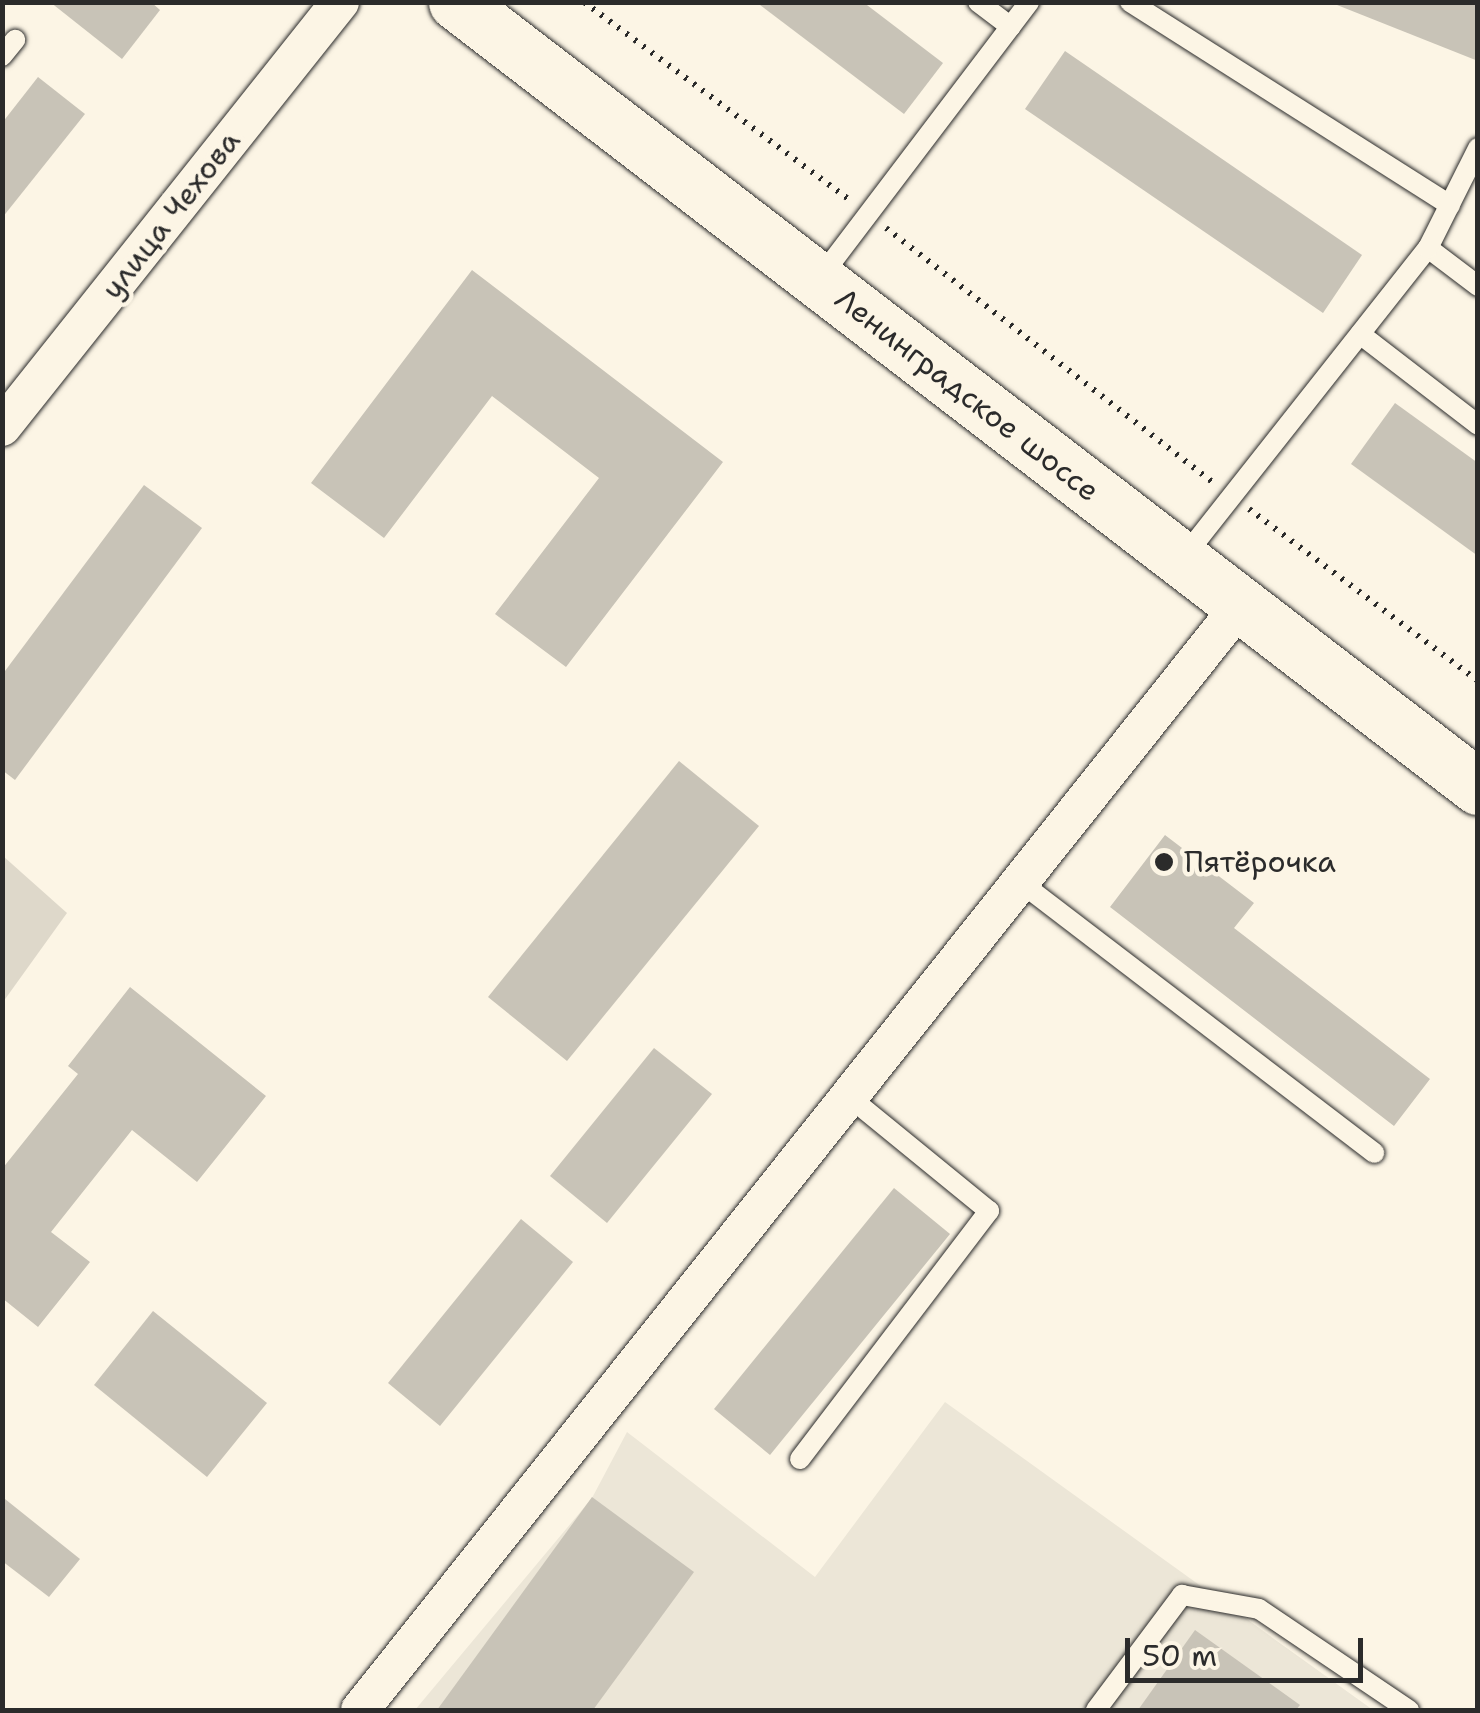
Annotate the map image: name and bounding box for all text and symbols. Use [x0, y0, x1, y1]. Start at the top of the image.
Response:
street label: улица Чехова [94, 124, 248, 306]
street label: Ленинградское шоссе [828, 281, 1106, 509]
place label: Пятёрочка [1184, 844, 1336, 880]
marker: Пятёрочка [1153, 851, 1175, 873]
scale bar [1130, 1618, 1368, 1680]
text: 50 m [1142, 1635, 1217, 1676]

